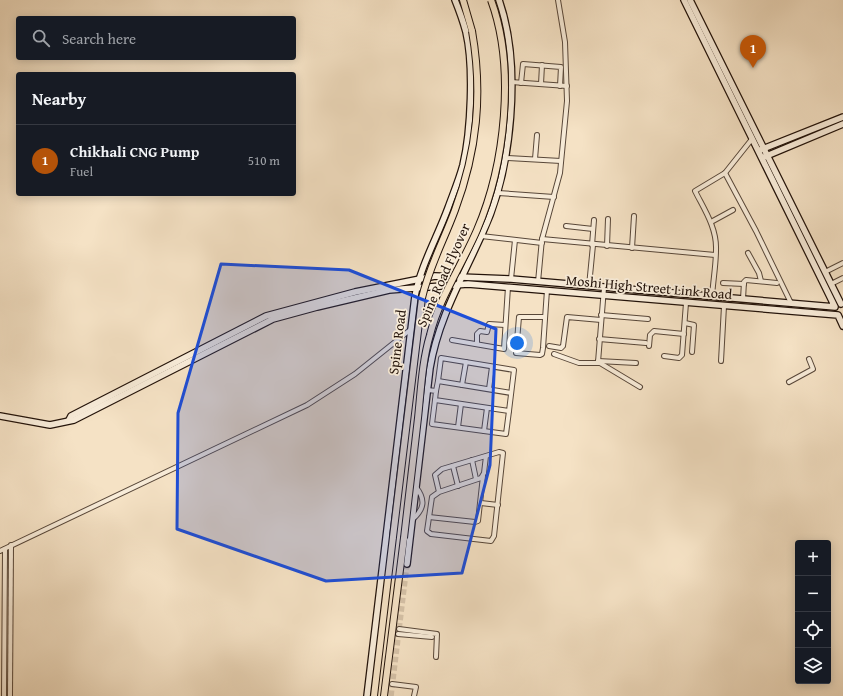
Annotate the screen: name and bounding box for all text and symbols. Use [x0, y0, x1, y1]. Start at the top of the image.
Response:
search box [16, 16, 296, 60]
icon: search [30, 27, 52, 49]
text: Search here [62, 28, 136, 49]
pin: 1 [740, 35, 766, 68]
text: Nearby [32, 86, 86, 111]
text: Chikhali CNG Pump [70, 141, 199, 162]
text: 1 [42, 151, 48, 170]
text: 510 m [248, 151, 280, 170]
text: Fuel [70, 162, 93, 181]
street label: Spine Road Flyover [411, 220, 475, 330]
street label: Moshi High Street Link Road [565, 270, 733, 304]
street label: Spine Road [383, 308, 411, 376]
your location [507, 333, 527, 353]
map controls [795, 540, 831, 684]
button: + [795, 540, 831, 576]
button: − [795, 576, 831, 612]
button: locate [795, 612, 831, 648]
button: layers [795, 648, 831, 684]

